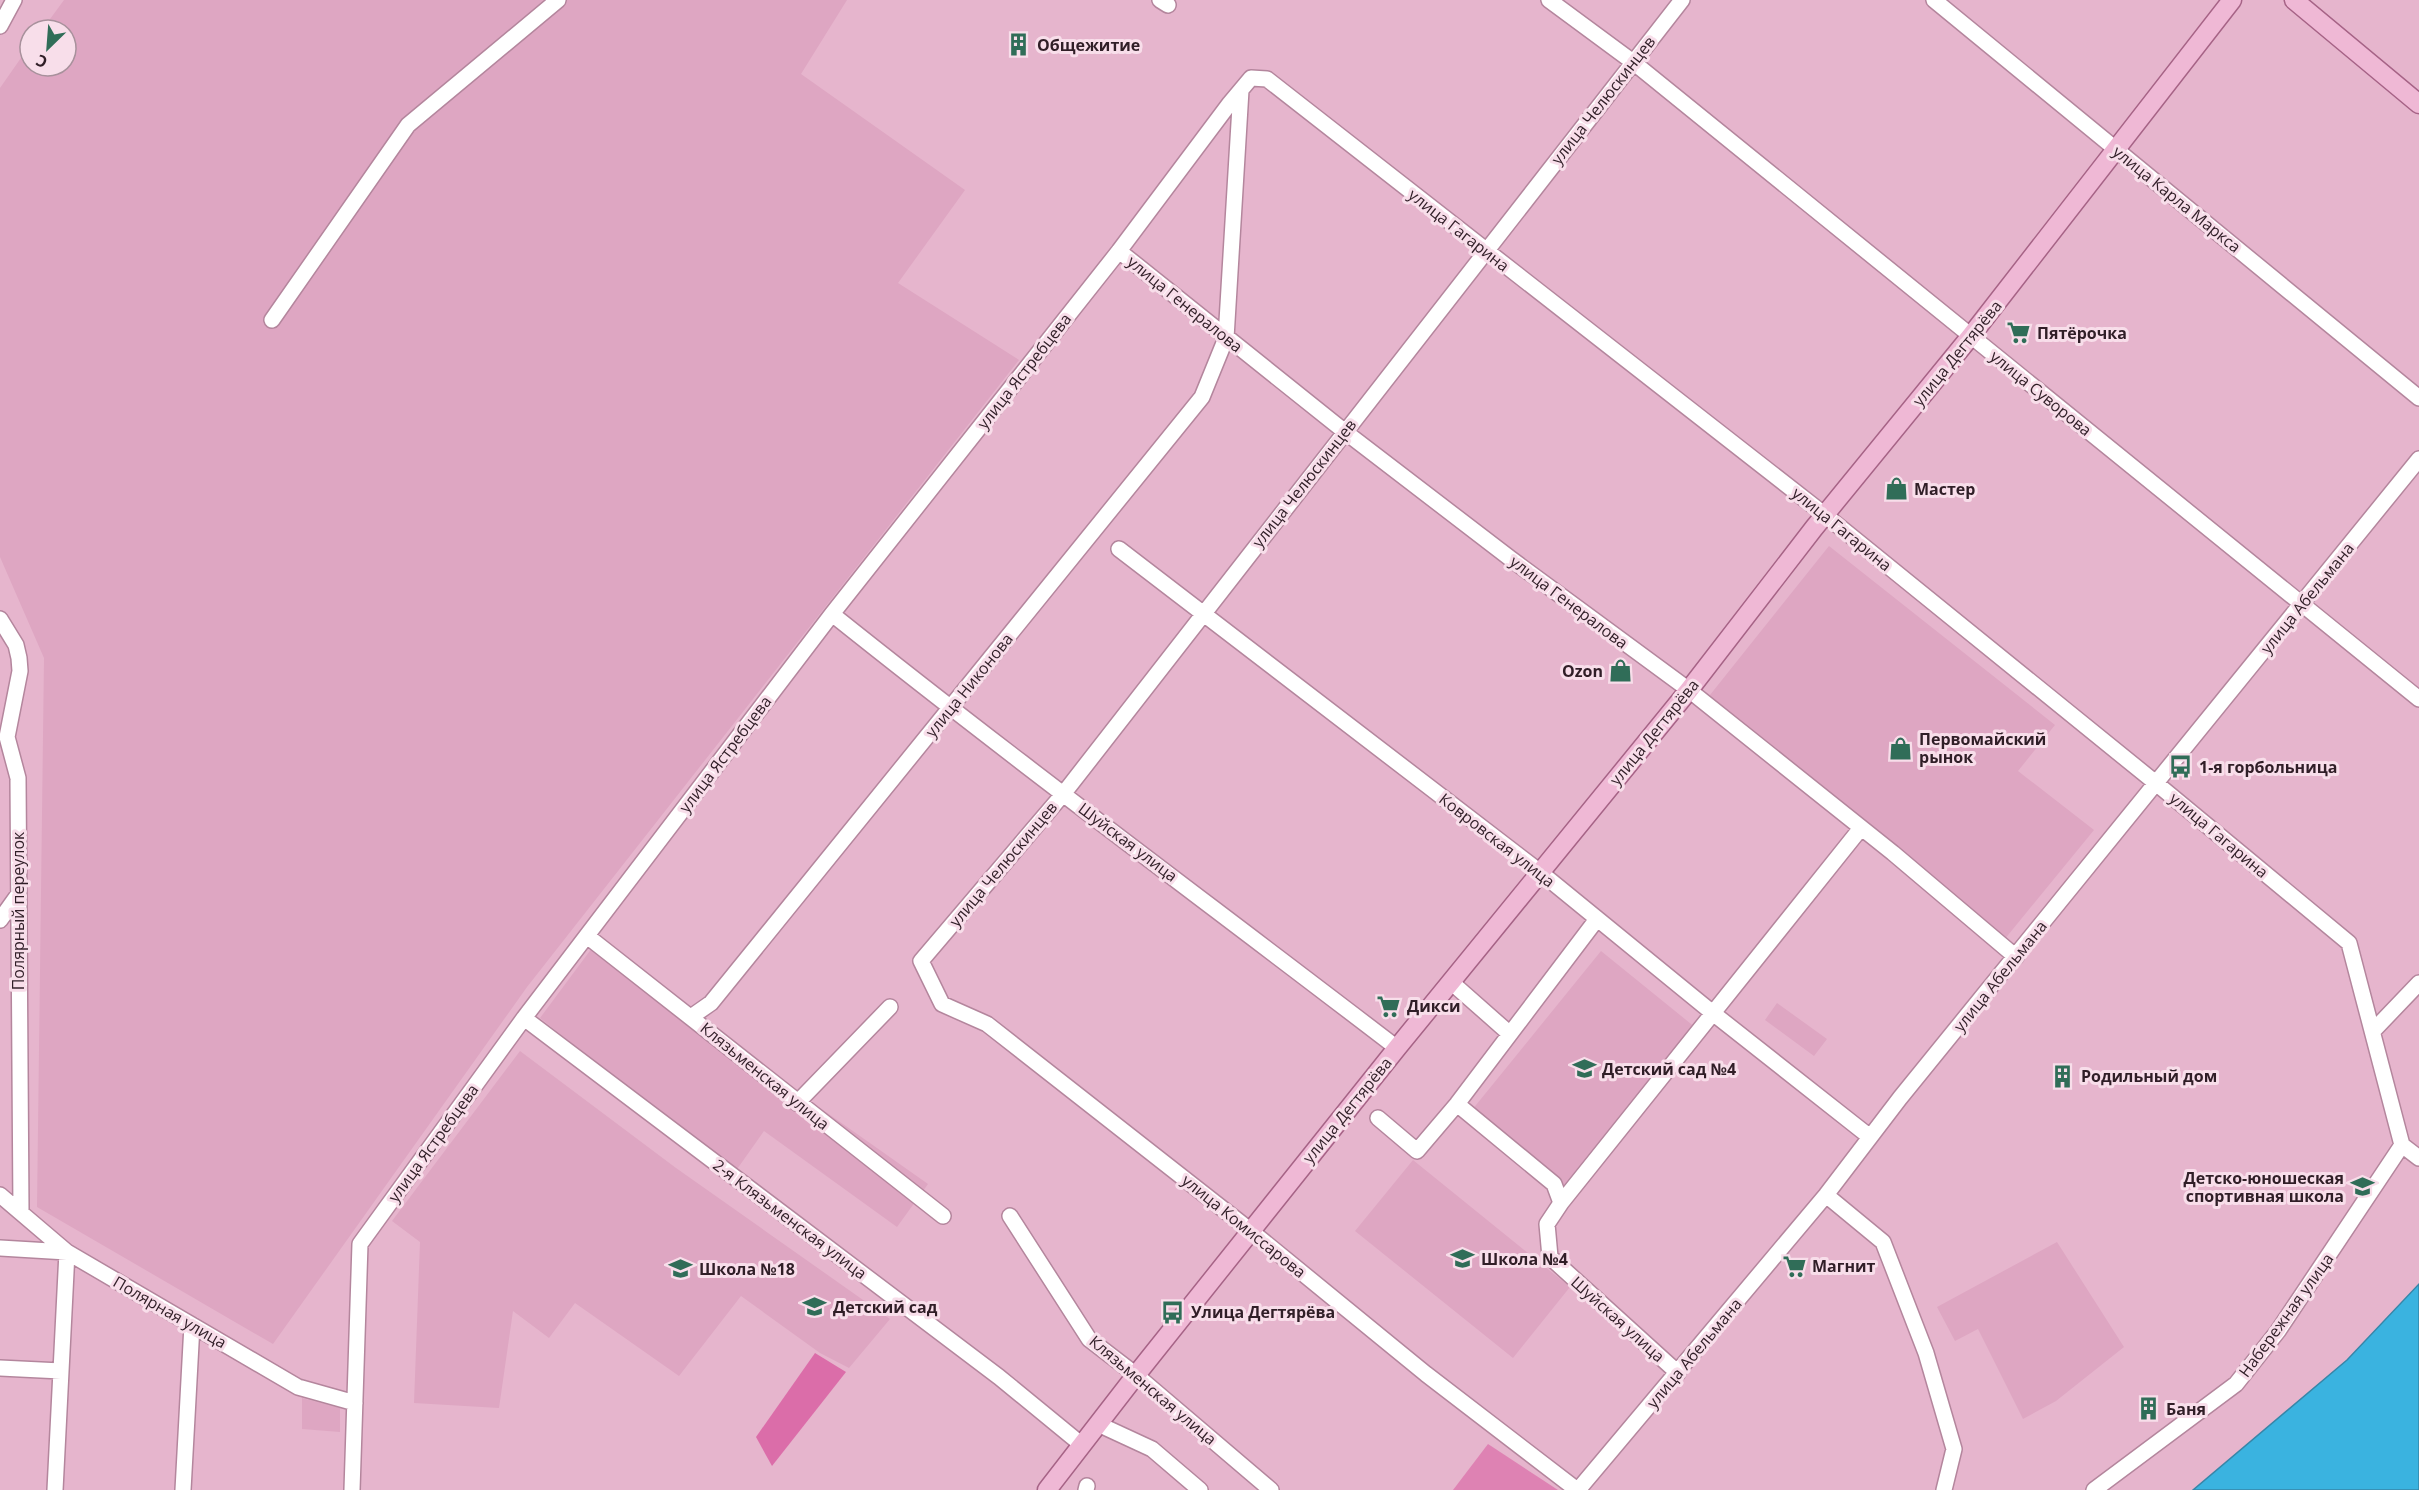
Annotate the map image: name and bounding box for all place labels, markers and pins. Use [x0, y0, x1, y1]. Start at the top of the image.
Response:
building icon: Общежитие [1006, 32, 1032, 58]
place label: Общежитие [1037, 34, 1140, 56]
supermarket icon: Пятёрочка [2006, 320, 2032, 346]
place label: Пятёрочка [2037, 322, 2127, 344]
shop icon: Мастер [1883, 476, 1909, 502]
place label: Мастер [1914, 478, 1975, 500]
shop icon: Ozon [1608, 658, 1634, 684]
place label: Ozon [1562, 660, 1603, 682]
place label: Первомайский рынок [1919, 728, 2046, 768]
shop icon: Первомайский рынок [1888, 735, 1914, 761]
bus stop icon: 1-я горбольница [2168, 754, 2194, 780]
place label: 1-я горбольница [2199, 756, 2337, 778]
supermarket icon: Дикси [1376, 993, 1402, 1019]
place label: Дикси [1407, 995, 1460, 1017]
school or university icon: Детский сад №4 [1571, 1056, 1597, 1082]
place label: Детский сад №4 [1602, 1058, 1736, 1080]
building icon: Родильный дом [2050, 1063, 2076, 1089]
place label: Родильный дом [2081, 1065, 2217, 1087]
place label: Детско-юношеская спортивная школа [2184, 1167, 2344, 1207]
school or university icon: Детско-юношеская спортивная школа [2349, 1174, 2375, 1200]
school or university icon: Школа №4 [1450, 1246, 1476, 1272]
place label: Школа №4 [1481, 1248, 1568, 1270]
supermarket icon: Магнит [1781, 1253, 1807, 1279]
place label: Магнит [1812, 1255, 1876, 1277]
school or university icon: Школа №18 [668, 1256, 694, 1282]
place label: Школа №18 [699, 1258, 795, 1280]
school or university icon: Детский сад [802, 1294, 828, 1320]
place label: Детский сад [833, 1296, 938, 1318]
bus stop icon: Улица Дегтярёва [1160, 1299, 1186, 1325]
place label: Улица Дегтярёва [1191, 1301, 1335, 1323]
building icon: Баня [2135, 1396, 2161, 1422]
place label: Баня [2166, 1398, 2206, 1420]

